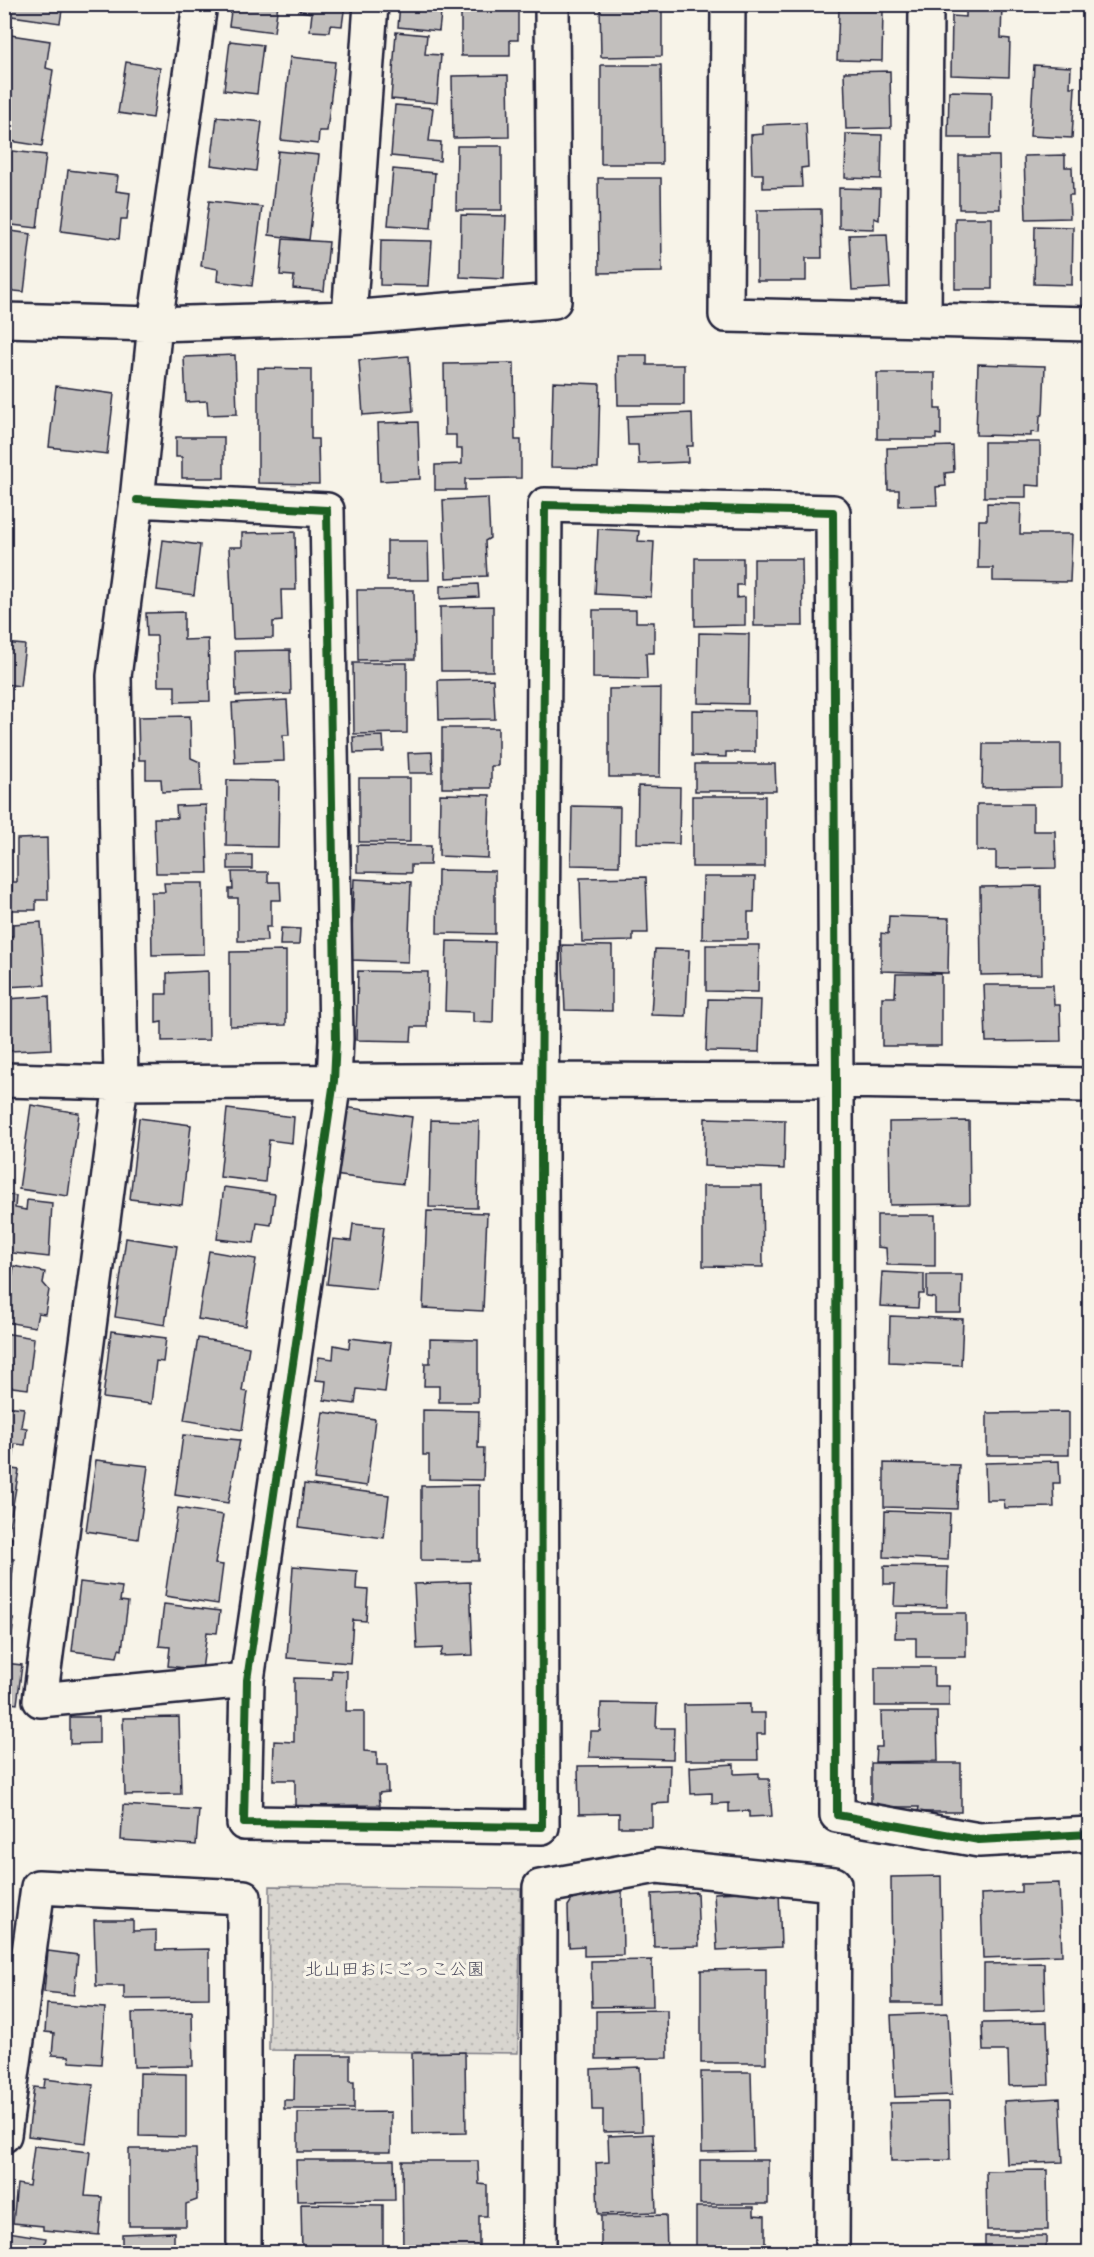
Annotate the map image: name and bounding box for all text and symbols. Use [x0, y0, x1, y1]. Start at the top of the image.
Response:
park label: 北山田おにごっこ公園 [305, 1959, 485, 1980]

